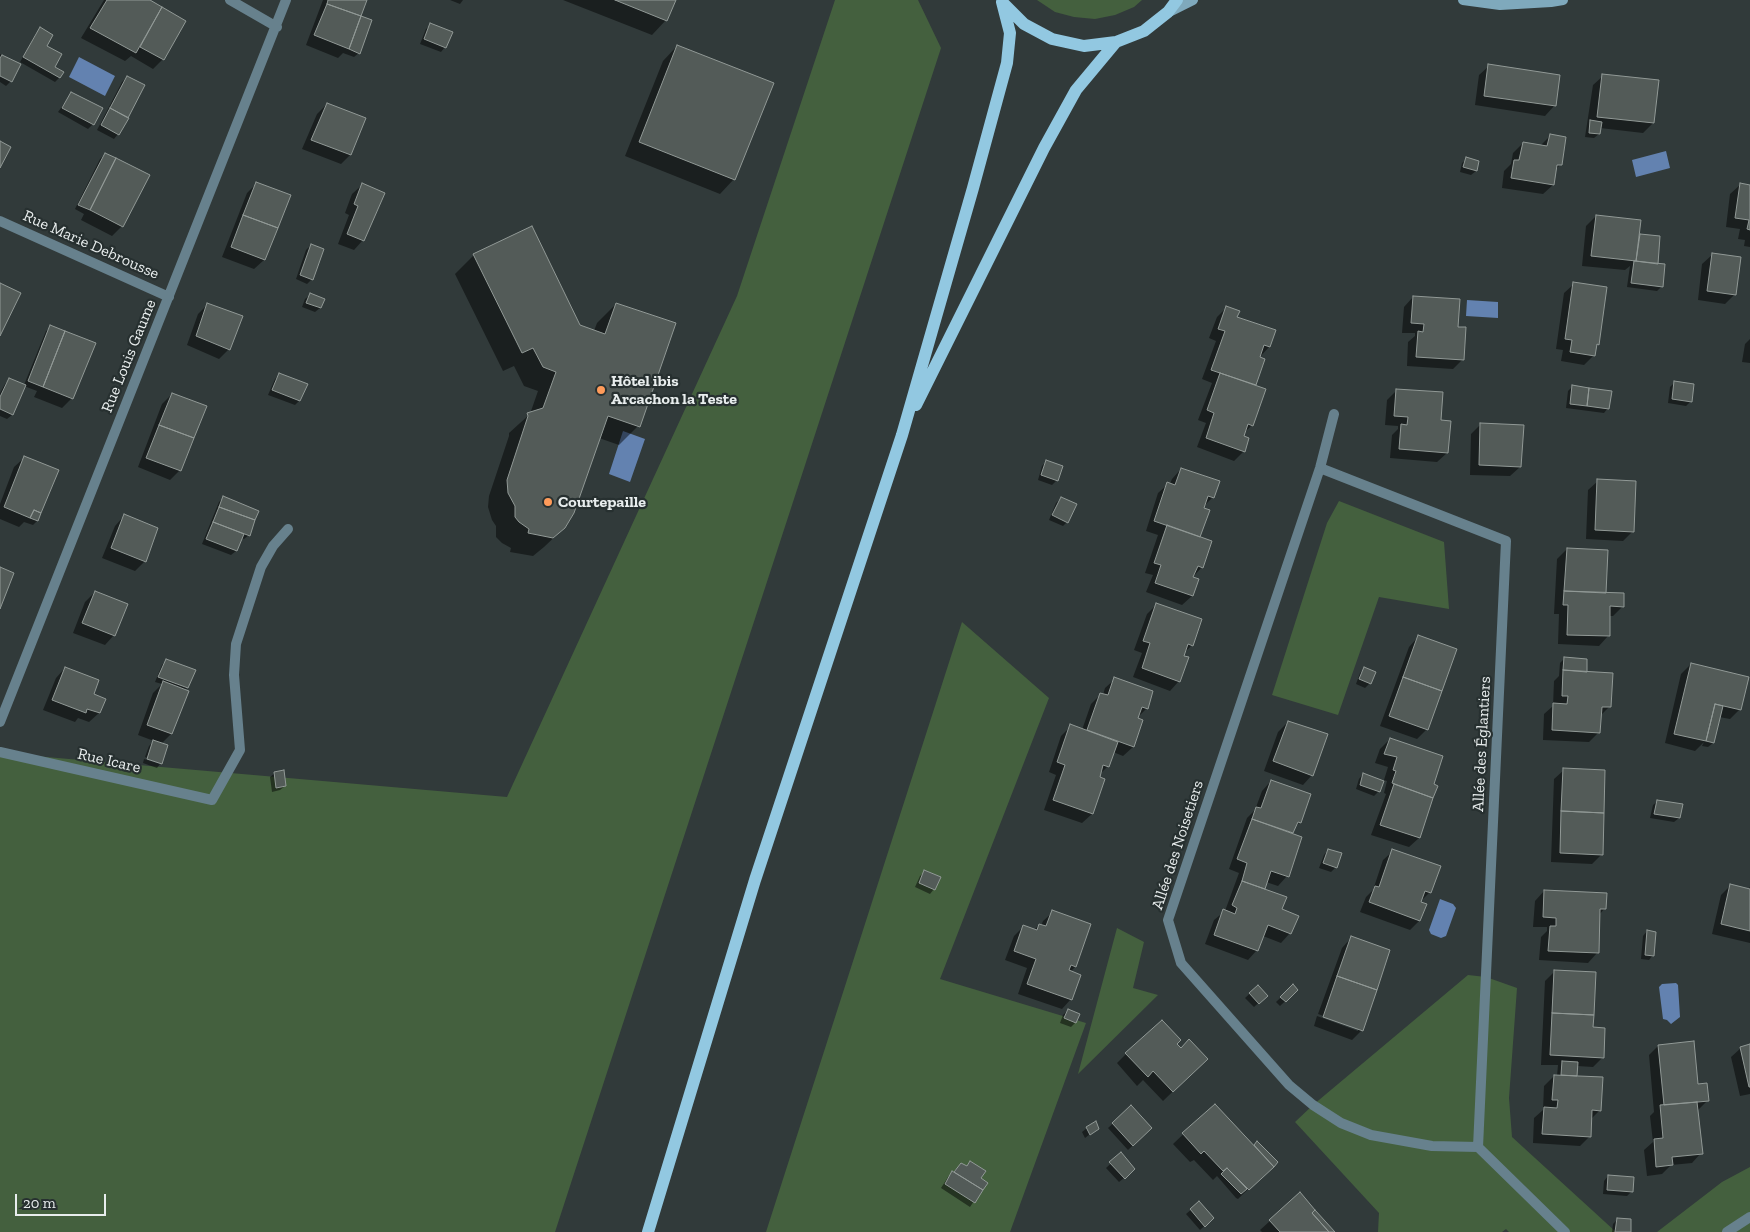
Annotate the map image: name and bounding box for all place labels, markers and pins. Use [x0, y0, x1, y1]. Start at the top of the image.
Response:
place label: Hôtel ibis Arcachon la Teste [611, 371, 737, 409]
marker: Hôtel ibis Arcachon la Teste [595, 384, 607, 396]
place label: Courtepaille [558, 492, 646, 512]
marker: Courtepaille [542, 496, 554, 508]

